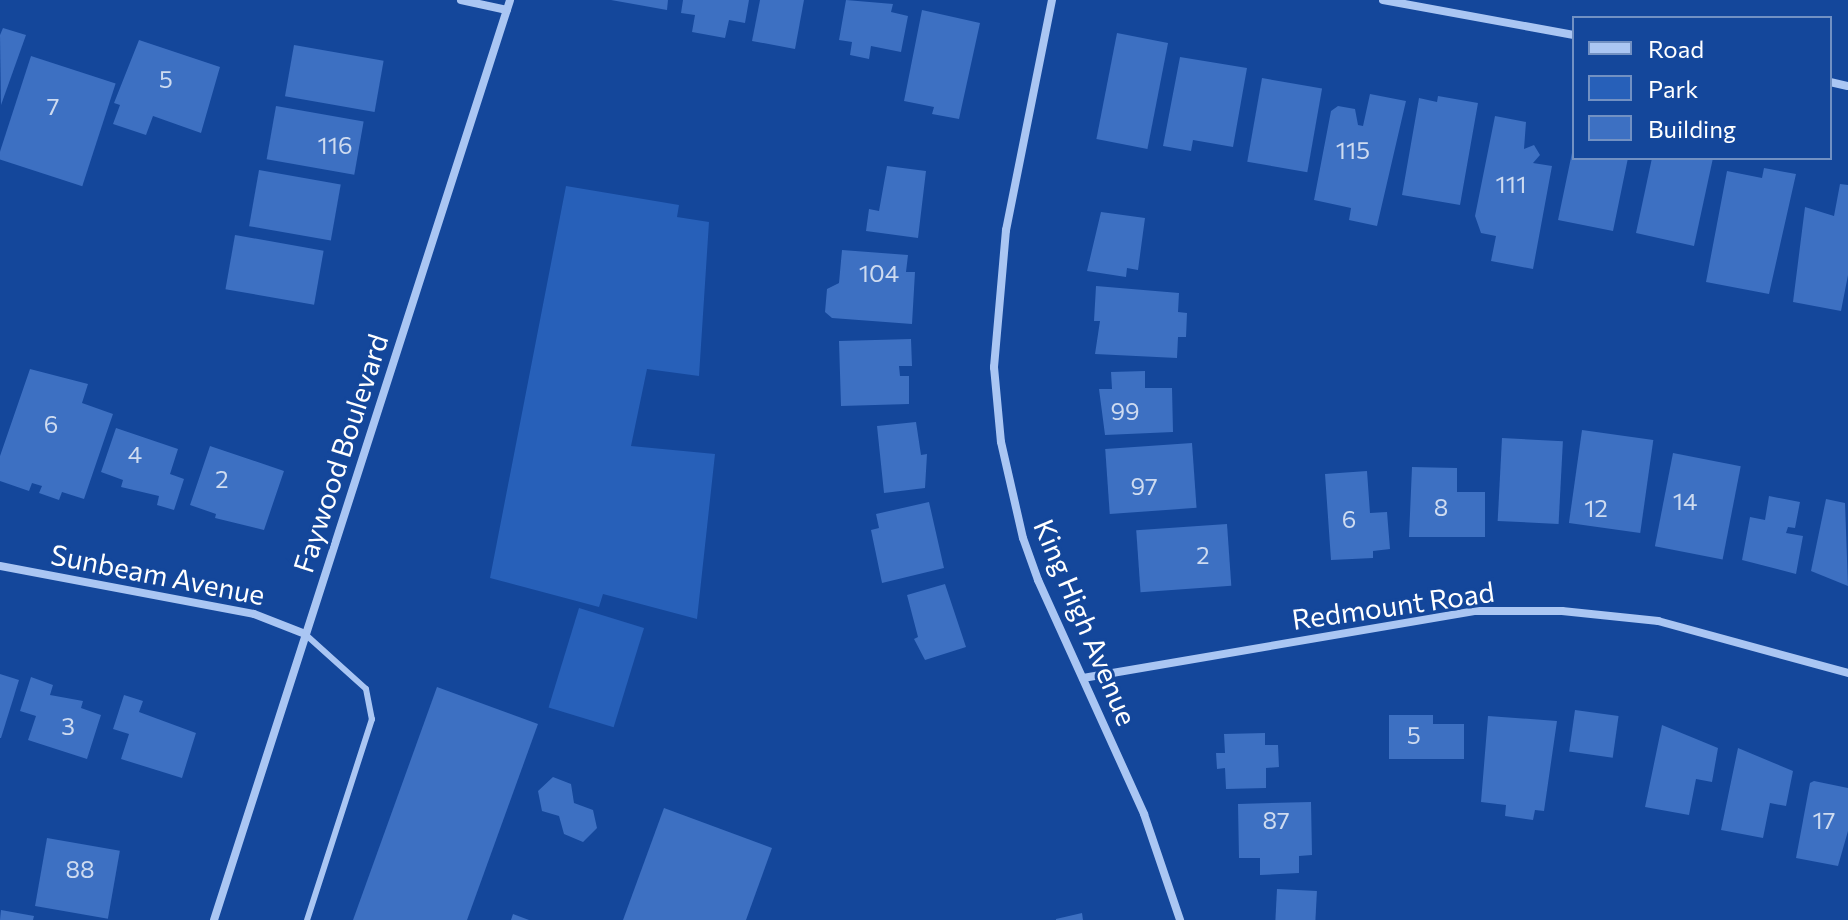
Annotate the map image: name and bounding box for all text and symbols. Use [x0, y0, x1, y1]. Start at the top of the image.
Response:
legend [1572, 16, 1832, 160]
text: Road [1648, 34, 1704, 63]
house number: 5 [159, 65, 173, 93]
text: Park [1648, 74, 1698, 103]
house number: 7 [47, 92, 59, 120]
text: Building [1648, 114, 1736, 143]
house number: 116 [317, 131, 353, 159]
house number: 115 [1336, 136, 1370, 164]
house number: 111 [1496, 170, 1526, 198]
house number: 104 [859, 259, 899, 287]
street label: Faywood Boulevard [286, 330, 394, 576]
house number: 99 [1110, 397, 1140, 425]
house number: 6 [44, 410, 58, 438]
house number: 4 [128, 440, 142, 468]
house number: 2 [215, 465, 229, 493]
house number: 97 [1130, 472, 1158, 500]
house number: 14 [1673, 487, 1697, 515]
house number: 8 [1434, 493, 1448, 521]
house number: 12 [1584, 494, 1608, 522]
house number: 6 [1342, 505, 1356, 533]
street label: King High Avenue [1027, 514, 1145, 730]
street label: Sunbeam Avenue [48, 537, 268, 611]
house number: 2 [1196, 541, 1210, 569]
street label: Redmount Road [1290, 574, 1496, 636]
house number: 3 [61, 712, 75, 740]
house number: 5 [1407, 721, 1421, 749]
house number: 87 [1262, 806, 1290, 834]
house number: 17 [1813, 806, 1835, 834]
house number: 88 [65, 855, 95, 883]

